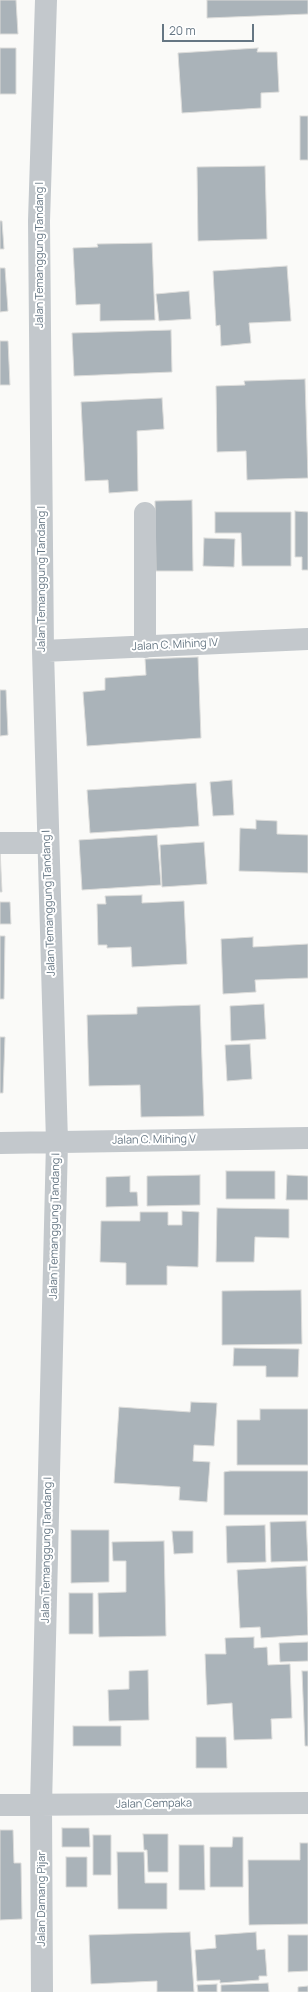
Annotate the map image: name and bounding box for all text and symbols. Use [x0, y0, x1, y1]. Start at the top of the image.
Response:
scale bar [164, 16, 256, 42]
text: 20 m [169, 22, 196, 39]
street label: Jalan Temanggung Tandang I [33, 182, 47, 328]
street label: Jalan Temanggung Tandang I [35, 506, 49, 652]
street label: Jalan C. Mihing IV [132, 636, 218, 654]
street label: Jalan Temanggung Tandang I [40, 830, 58, 976]
street label: Jalan C. Mihing V [112, 1133, 196, 1147]
street label: Jalan Temanggung Tandang I [47, 1153, 63, 1299]
street label: Jalan Temanggung Tandang I [39, 1477, 55, 1623]
street label: Jalan Cempaka [116, 1797, 192, 1811]
street label: Jalan Damang Pijar [35, 1852, 49, 1946]

